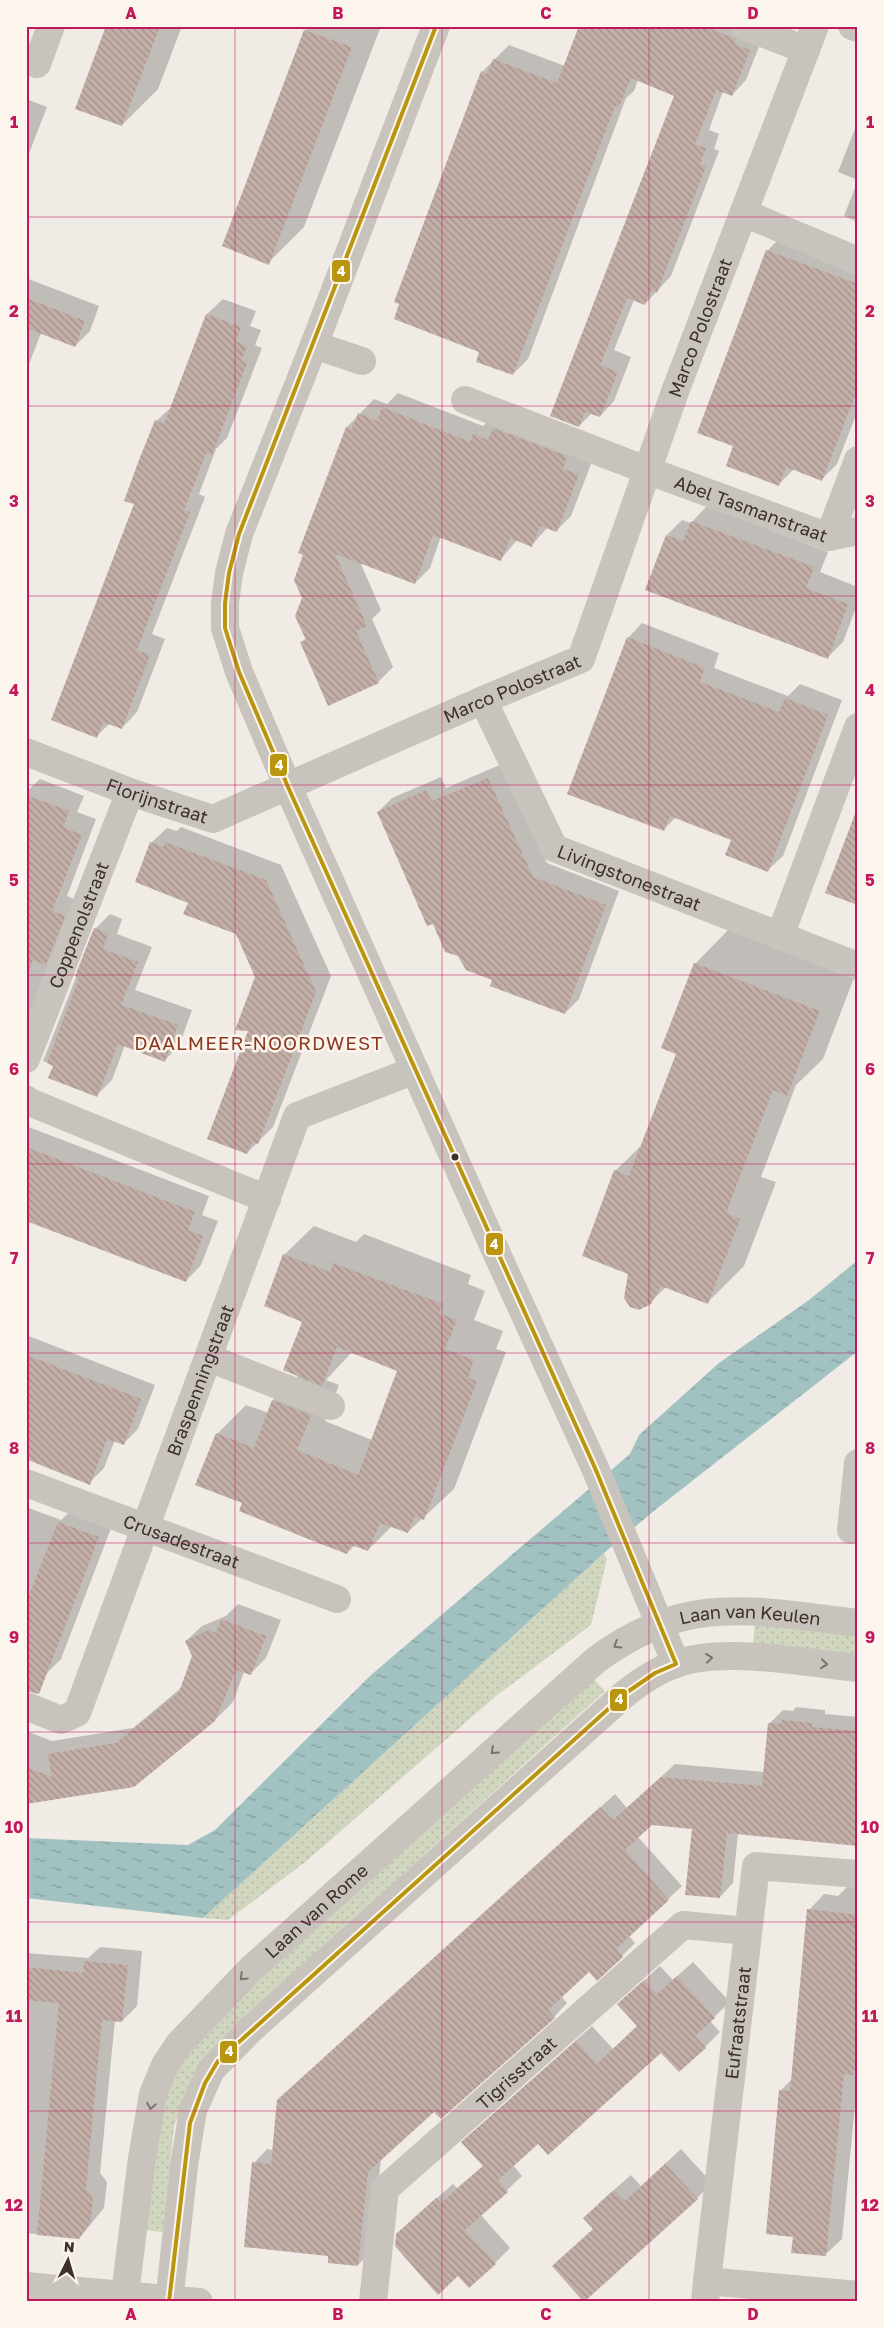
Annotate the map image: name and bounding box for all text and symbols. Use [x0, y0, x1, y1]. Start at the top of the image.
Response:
text: A [125, 3, 137, 23]
text: B [332, 3, 344, 23]
text: C [540, 3, 552, 23]
text: D [747, 3, 759, 23]
text: 1 [10, 112, 18, 132]
text: 1 [866, 112, 874, 132]
street label: Marco Polostraat [663, 255, 736, 400]
line badge: 4 [331, 259, 351, 283]
text: 4 [337, 262, 346, 279]
text: 2 [9, 301, 19, 321]
text: 2 [865, 301, 875, 321]
street label: Abel Tasmanstraat [672, 470, 831, 547]
text: 3 [9, 491, 19, 511]
text: 3 [865, 491, 875, 511]
street label: Marco Polostraat [440, 649, 584, 727]
text: 4 [9, 680, 19, 700]
text: 4 [865, 680, 875, 700]
line badge: 4 [269, 753, 288, 777]
text: 4 [275, 756, 284, 773]
street label: Florijnstraat [103, 773, 211, 828]
street label: Livingstonestraat [554, 839, 704, 915]
street label: Coppenolstraat [44, 858, 113, 991]
text: 5 [9, 870, 19, 890]
text: 5 [865, 870, 875, 890]
district label: DAALMEER-NOORDWEST [134, 1031, 384, 1054]
text: 6 [9, 1059, 19, 1079]
text: 6 [865, 1059, 875, 1079]
unlabelled marker [450, 1152, 460, 1162]
line badge: 4 [485, 1232, 504, 1256]
text: 4 [490, 1235, 499, 1252]
text: 7 [10, 1248, 19, 1268]
text: 7 [866, 1248, 875, 1268]
street label: Braspenningstraat [162, 1301, 238, 1459]
text: 8 [9, 1438, 19, 1458]
text: 8 [865, 1438, 875, 1458]
street label: Crusadestraat [120, 1509, 243, 1573]
street label: Laan van Keulen [677, 1600, 822, 1629]
text: 9 [9, 1627, 19, 1647]
text: 9 [865, 1627, 875, 1647]
one-way arrow [613, 1639, 623, 1648]
one-way arrow [706, 1653, 714, 1664]
one-way arrow [820, 1659, 828, 1670]
line badge: 4 [609, 1688, 628, 1712]
text: 4 [615, 1690, 624, 1707]
one-way arrow [491, 1745, 500, 1754]
text: 10 [5, 1817, 23, 1837]
text: 10 [861, 1817, 879, 1837]
street label: Laan van Rome [260, 1859, 372, 1963]
street label: Eufraatstraat [720, 1965, 755, 2081]
one-way arrow [240, 1971, 249, 1980]
text: 11 [6, 2006, 22, 2026]
text: 11 [862, 2006, 878, 2026]
street label: Tigrisstraat [472, 2032, 561, 2114]
line badge: 4 [219, 2040, 238, 2064]
text: 4 [225, 2042, 234, 2059]
one-way arrow [146, 2102, 156, 2111]
text: 12 [5, 2195, 23, 2215]
text: 12 [861, 2195, 879, 2215]
north arrow [42, 2236, 92, 2286]
text: N [63, 2238, 75, 2255]
text: A [125, 2304, 137, 2324]
text: B [332, 2304, 344, 2324]
text: C [540, 2304, 552, 2324]
text: D [747, 2304, 759, 2324]

